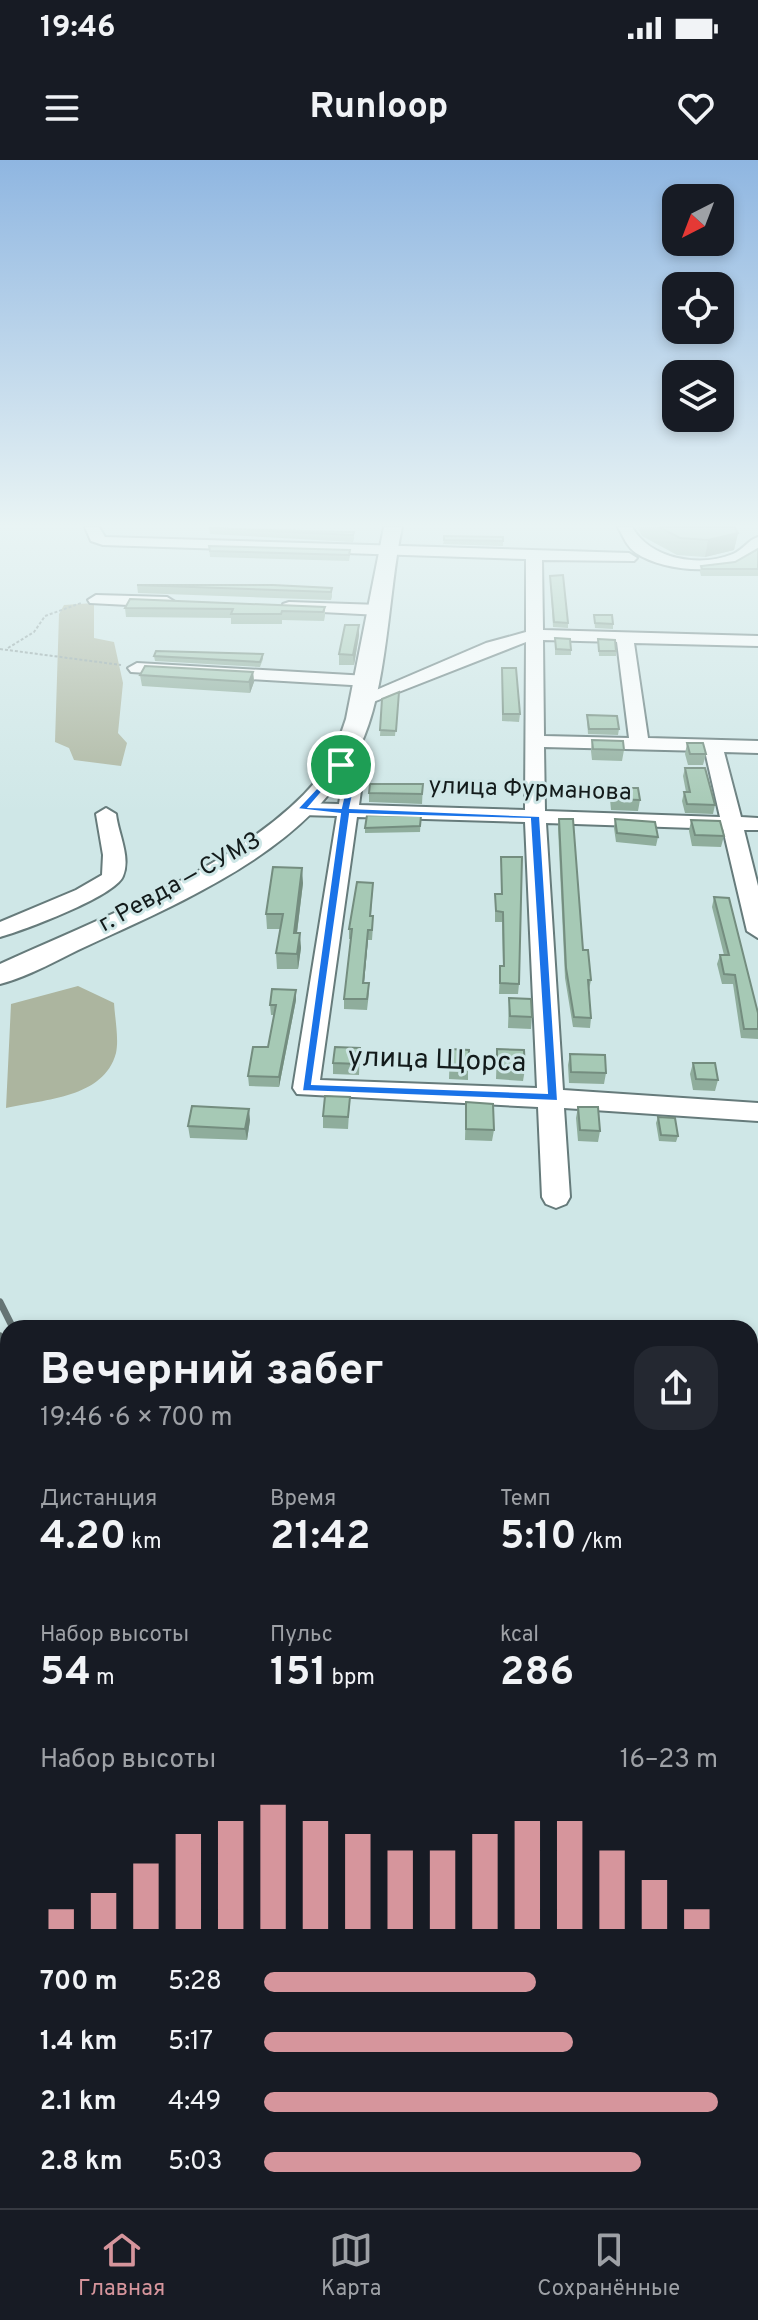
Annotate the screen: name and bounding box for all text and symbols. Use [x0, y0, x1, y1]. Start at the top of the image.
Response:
text: 19:46 [40, 10, 115, 47]
text: Runloop [310, 85, 448, 131]
icon: menu [40, 86, 84, 130]
icon: heart [674, 86, 718, 130]
north arrow [662, 184, 734, 256]
map controls [662, 184, 734, 432]
button: locate [662, 272, 734, 344]
button: layers [662, 360, 734, 432]
pin [307, 731, 375, 799]
icon: arrive [319, 743, 363, 787]
street label: улица Фурманова [428, 771, 632, 809]
street label: г. Ревда — СУМЗ [94, 826, 266, 940]
street label: улица Щорса [347, 1040, 527, 1082]
text: Вечерний забег [40, 1344, 384, 1400]
button: share [634, 1346, 718, 1430]
text: 19:46 · 6 × 700 m [40, 1402, 233, 1435]
text: Дистанция [40, 1486, 157, 1513]
text: Время [270, 1486, 336, 1513]
text: Темп [500, 1486, 551, 1513]
text: 4.20 [40, 1513, 126, 1563]
text: 21:42 [270, 1513, 370, 1563]
text: 5:10 [500, 1513, 576, 1563]
text: km [126, 1529, 162, 1556]
text: /km [576, 1529, 623, 1556]
text: Набор высоты [40, 1622, 189, 1649]
text: Пульс [270, 1622, 333, 1649]
text: kcal [500, 1622, 539, 1649]
text: 54 [40, 1649, 91, 1699]
text: 151 [270, 1649, 326, 1699]
text: 286 [500, 1649, 574, 1699]
text: m [91, 1665, 115, 1692]
text: bpm [326, 1665, 375, 1692]
text: Набор высоты [40, 1744, 216, 1777]
text: 16–23 m [620, 1744, 718, 1777]
text: 700 m [40, 1966, 118, 1999]
text: 5:28 [168, 1966, 222, 1999]
text: 1.4 km [40, 2026, 117, 2059]
text: 5:17 [168, 2026, 213, 2059]
text: 2.1 km [40, 2086, 116, 2119]
text: 4:49 [168, 2086, 221, 2119]
text: 2.8 km [40, 2146, 122, 2179]
text: 5:03 [168, 2146, 222, 2179]
tab: Главная [78, 2228, 165, 2303]
tab: Карта [321, 2228, 381, 2303]
tab: Сохранённые [537, 2228, 680, 2303]

